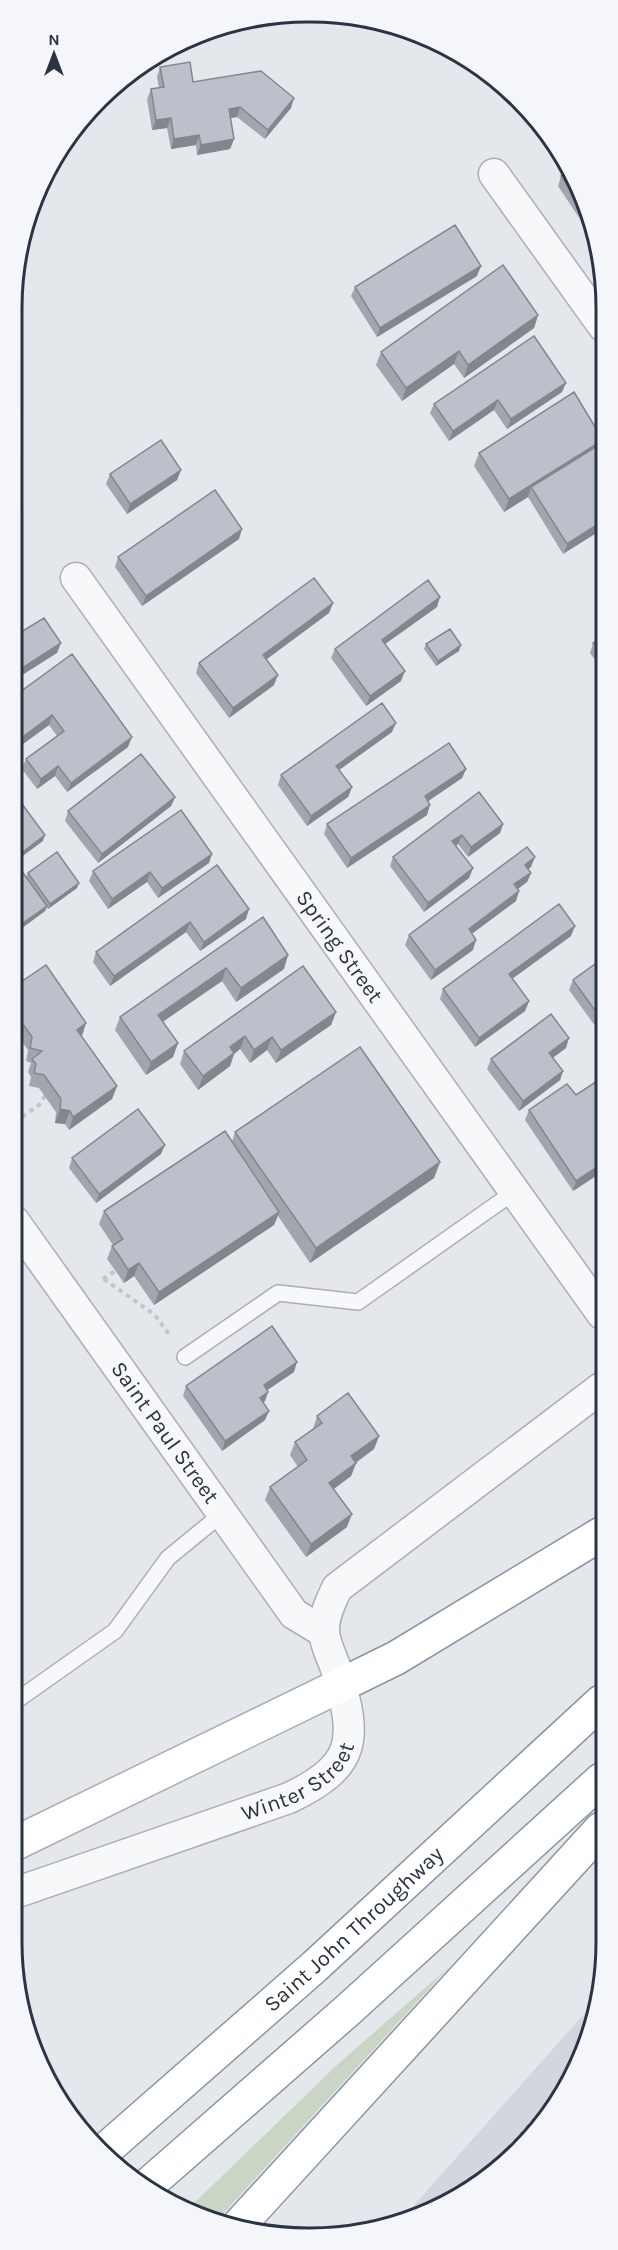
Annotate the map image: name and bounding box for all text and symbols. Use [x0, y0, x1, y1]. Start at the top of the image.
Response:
north arrow [24, 24, 84, 84]
text: N [48, 30, 60, 49]
street label: Spring Street [290, 885, 388, 1008]
street label: Saint Paul Street [105, 1357, 224, 1509]
street label: Winter Street [238, 1739, 360, 1827]
street label: Saint John Throughway [259, 1841, 449, 2017]

